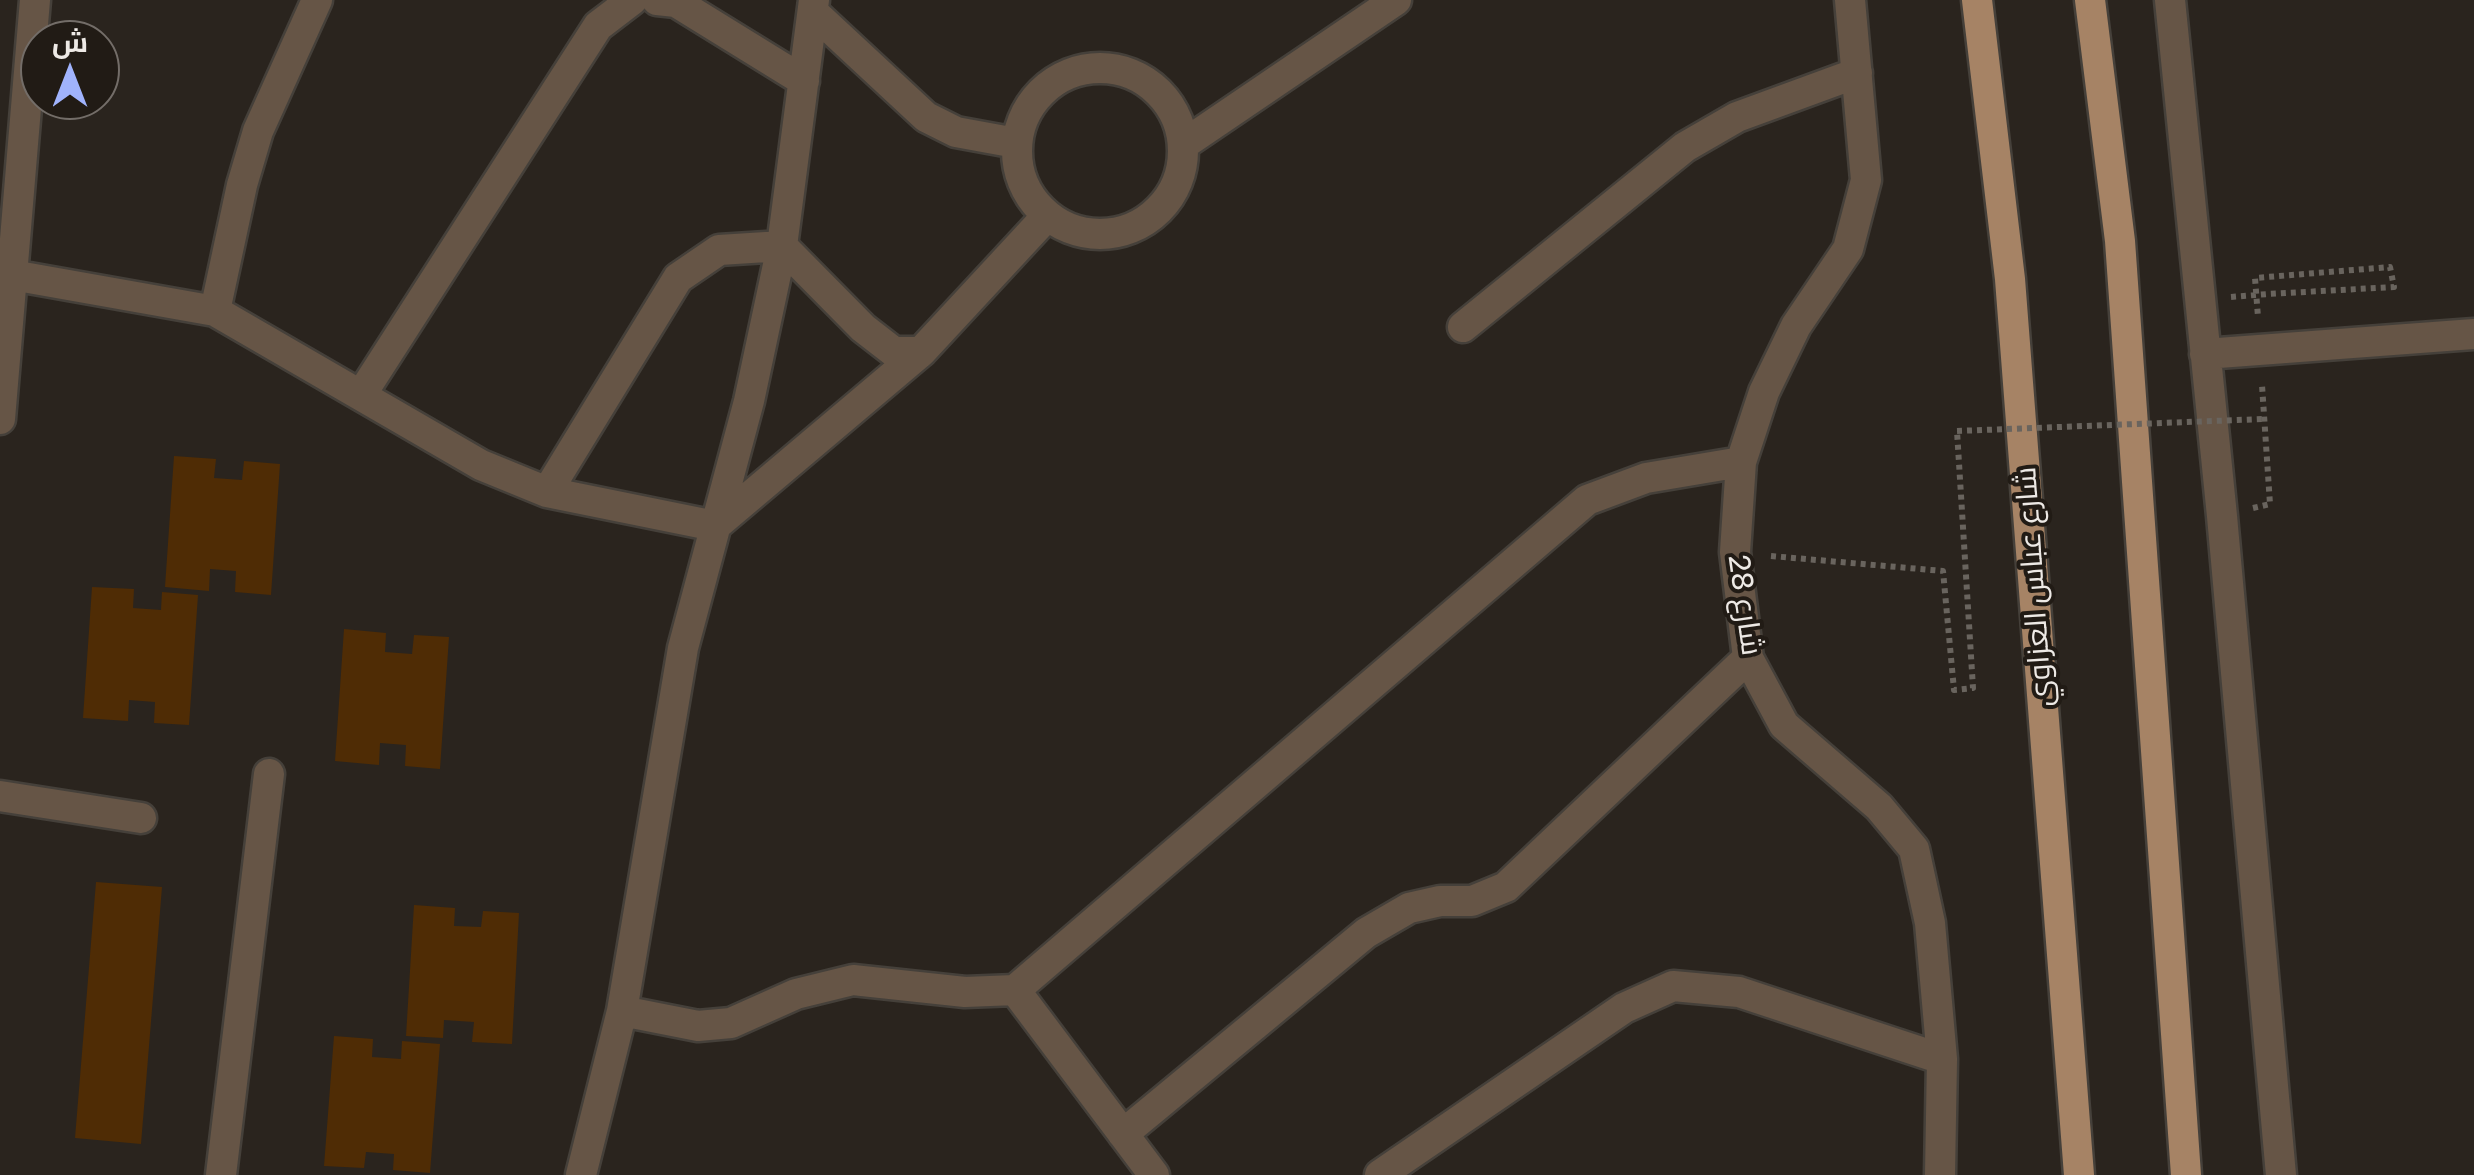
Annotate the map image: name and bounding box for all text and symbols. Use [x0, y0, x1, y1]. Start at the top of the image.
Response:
north arrow [20, 20, 120, 120]
text: ش [52, 25, 88, 58]
street label: شارع عباس العزاوي [2008, 466, 2060, 708]
street label: شارع 28 [1720, 552, 1770, 658]

